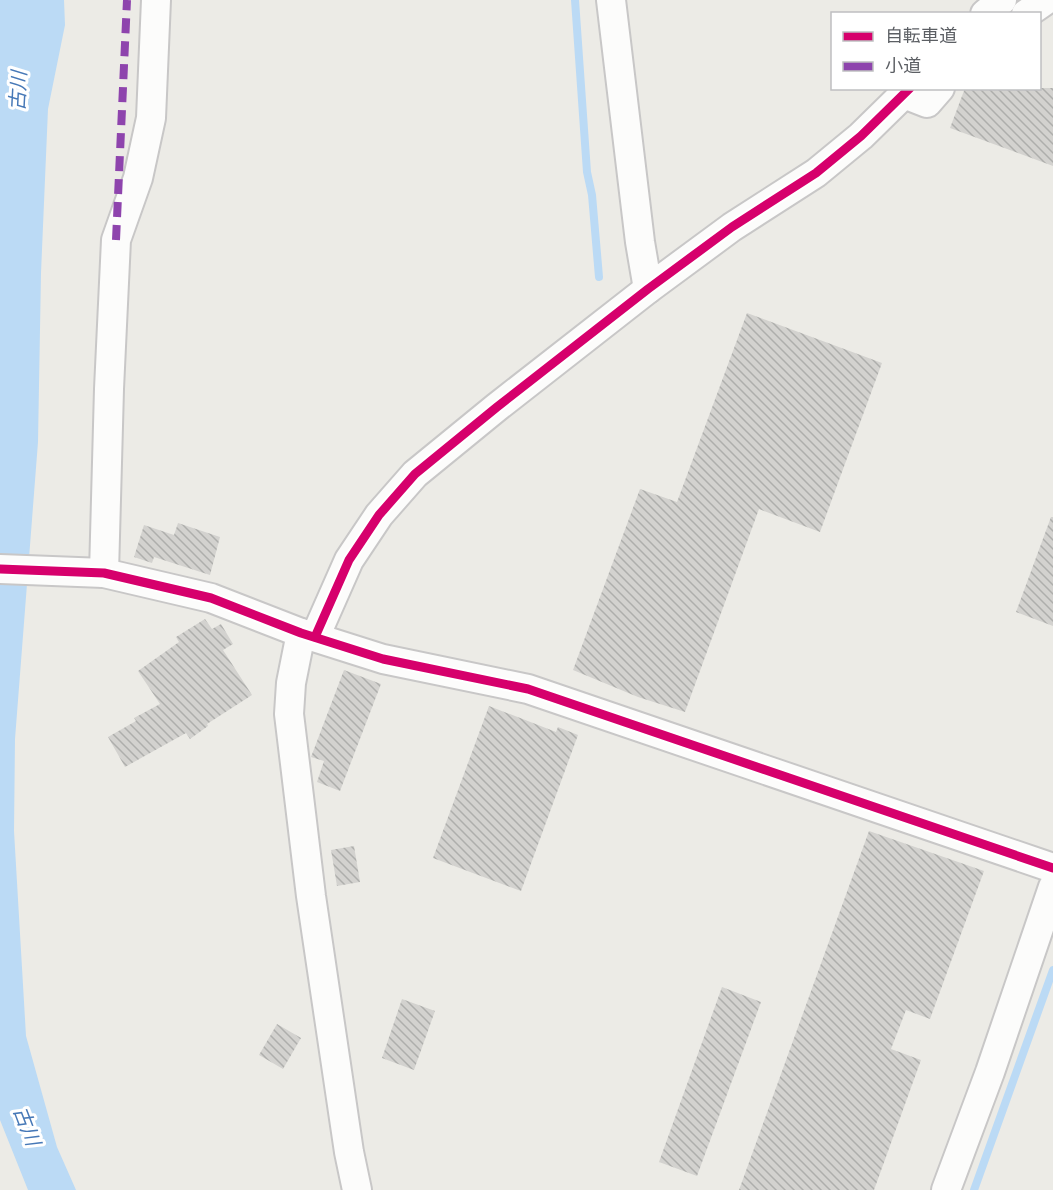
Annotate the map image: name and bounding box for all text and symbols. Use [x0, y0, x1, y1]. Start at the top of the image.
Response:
legend [831, 12, 1041, 90]
text: 自転車道 [885, 23, 957, 47]
text: 小道 [885, 53, 921, 77]
water label: 古川 [3, 68, 32, 112]
water label: 古川 [8, 1102, 48, 1151]

